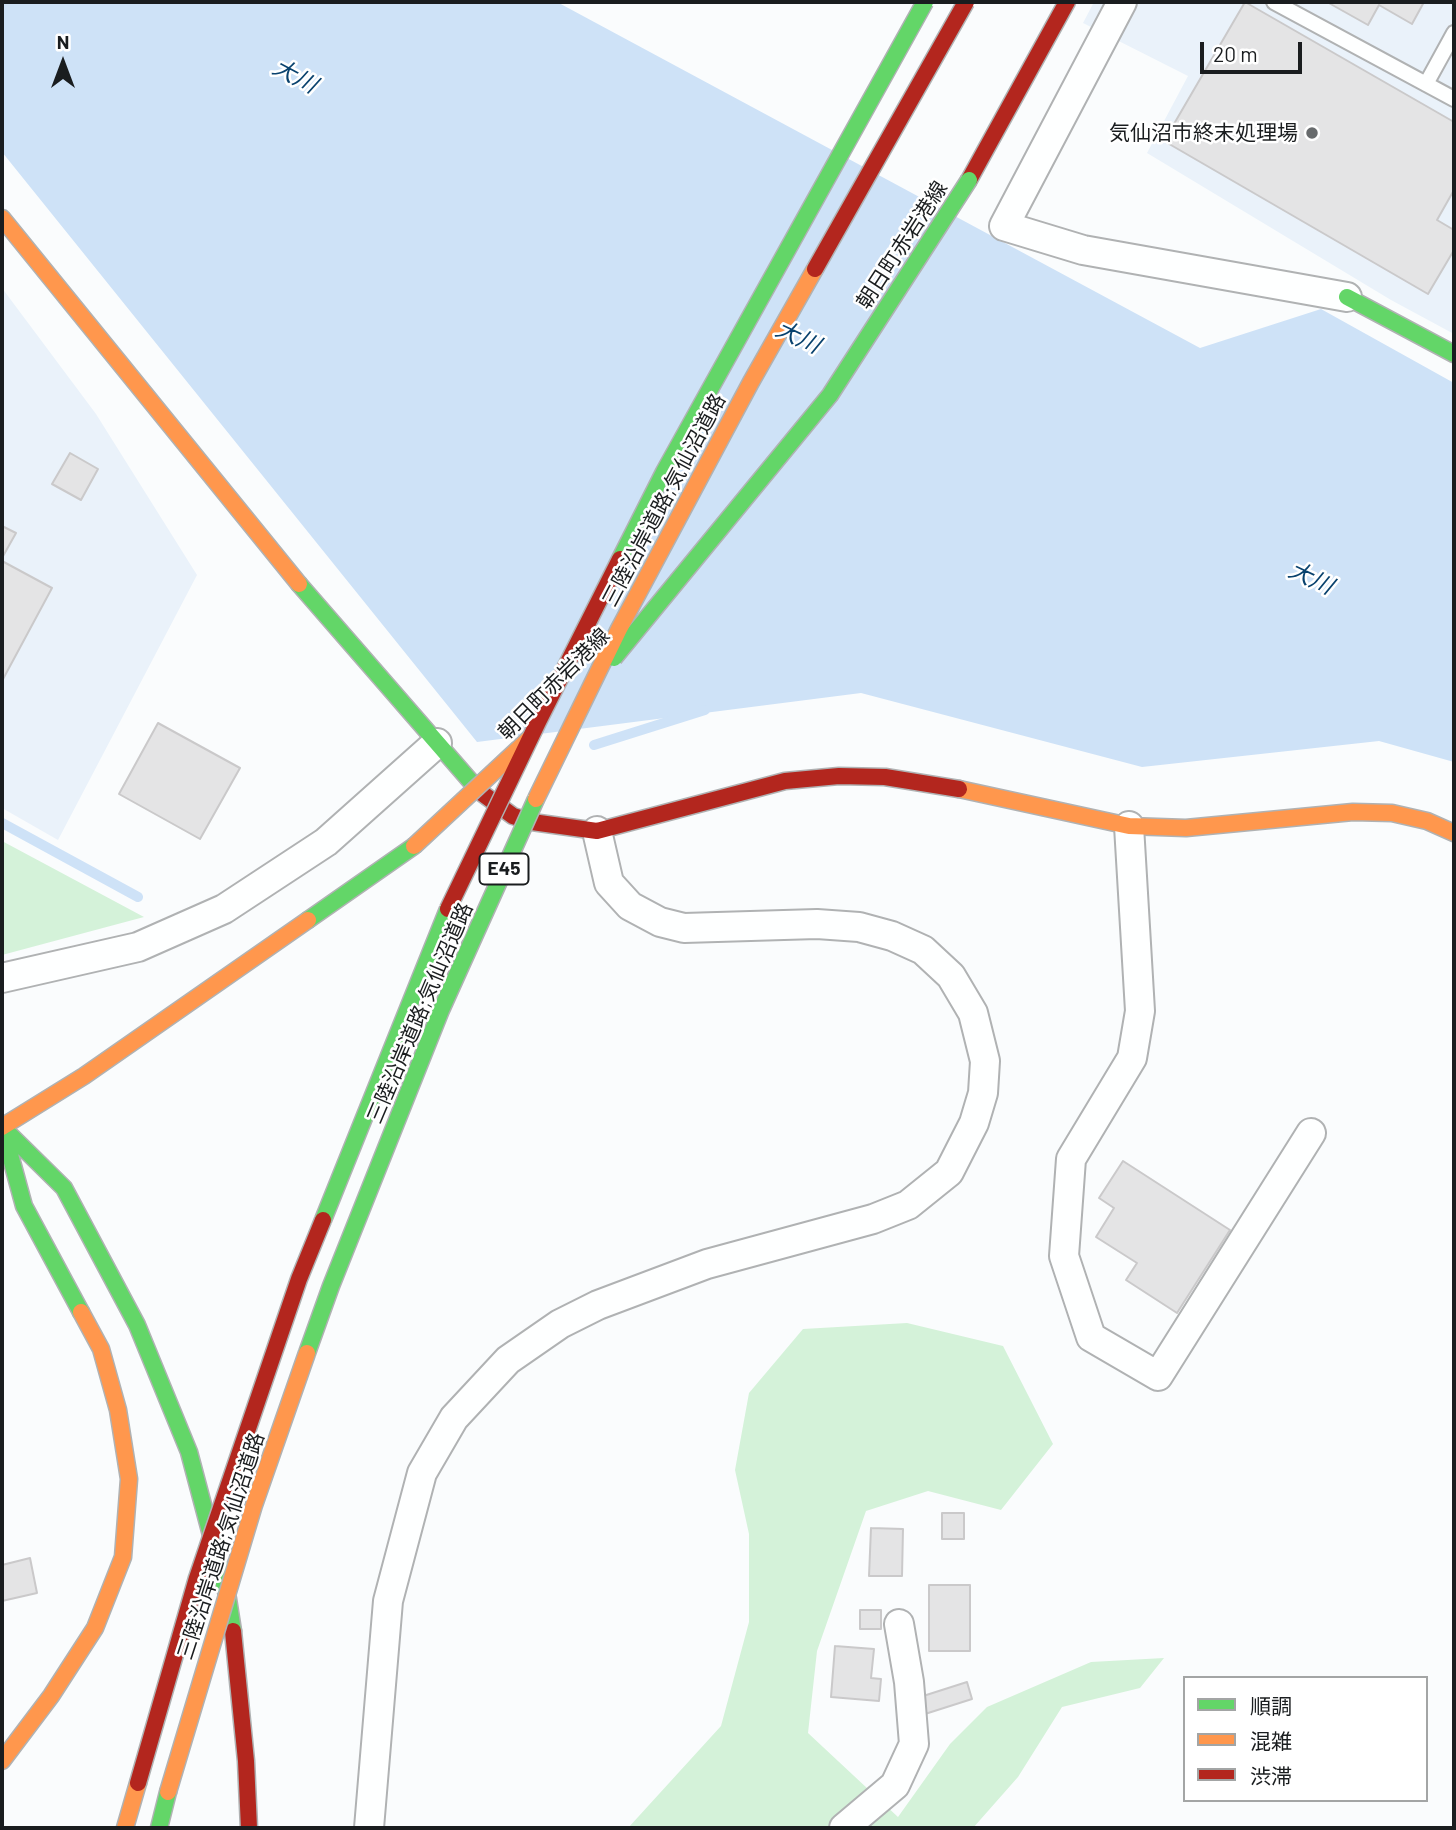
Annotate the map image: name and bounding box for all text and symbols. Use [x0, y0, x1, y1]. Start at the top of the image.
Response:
north arrow [28, 28, 98, 98]
scale bar [1204, 28, 1306, 72]
text: N [57, 30, 69, 53]
text: 20 m [1213, 41, 1258, 66]
water label: 大川 [268, 53, 322, 99]
place label: 気仙沼市終末処理場 [1109, 120, 1298, 146]
marker: 気仙沼市終末処理場 [1304, 125, 1320, 141]
street label: 朝日町赤岩港線 [851, 176, 953, 314]
water label: 大川 [771, 315, 825, 359]
street label: 三陸沿岸道路;気仙沼道路 [597, 389, 731, 611]
water label: 大川 [1284, 556, 1338, 600]
street label: 朝日町赤岩港線 [493, 623, 615, 745]
road number: E45 [480, 854, 528, 884]
street label: 三陸沿岸道路;気仙沼道路 [362, 899, 478, 1127]
street label: 三陸沿岸道路;気仙沼道路 [172, 1429, 270, 1663]
legend [1183, 1676, 1428, 1802]
text: 順調 [1250, 1693, 1292, 1718]
text: 混雑 [1250, 1728, 1292, 1753]
text: 渋滞 [1250, 1763, 1292, 1788]

